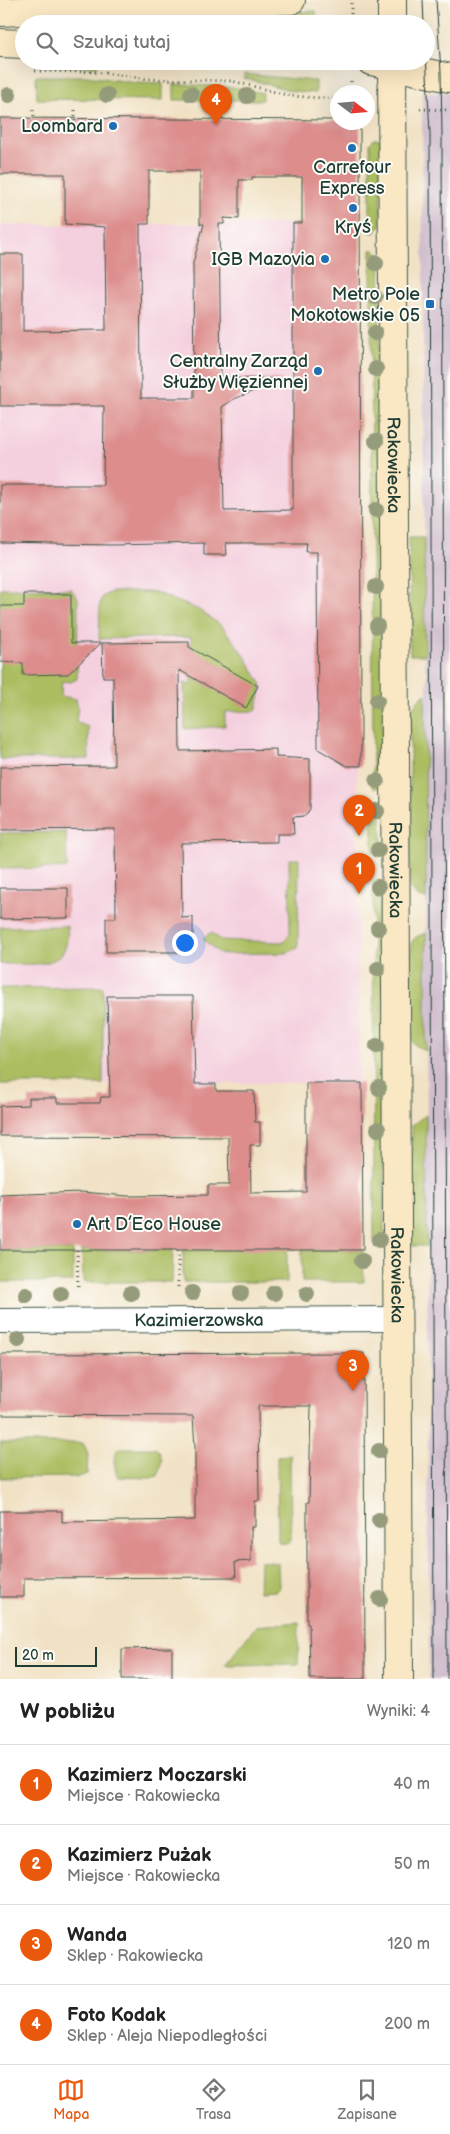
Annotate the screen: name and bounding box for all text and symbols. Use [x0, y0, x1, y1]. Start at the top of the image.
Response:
search box [15, 15, 435, 70]
icon: search [33, 29, 61, 57]
text: Szukaj tutaj [73, 31, 170, 54]
pin: 4 [200, 84, 232, 125]
north arrow [330, 85, 375, 130]
place label: Loombard [21, 116, 103, 137]
marker: Loombard [107, 120, 119, 132]
marker: Carrefour Express [346, 142, 358, 154]
place label: Carrefour Express [313, 157, 391, 199]
marker: Kryś [347, 202, 359, 214]
place label: Kryś [334, 217, 372, 238]
place label: IGB Mazovia [211, 249, 315, 270]
marker: IGB Mazovia [319, 253, 331, 265]
place label: Metro Pole Mokotowskie 05 [290, 284, 420, 326]
marker: Metro Pole Mokotowskie 05 [424, 298, 436, 310]
place label: Centralny Zarząd Służby Więziennej [163, 351, 308, 393]
marker: Centralny Zarząd Służby Więziennej [312, 365, 324, 377]
street label: Rakowiecka [383, 416, 404, 514]
pin: 2 [343, 795, 375, 836]
street label: Rakowiecka [384, 821, 406, 919]
pin: 1 [343, 853, 375, 894]
your location [172, 930, 198, 956]
place label: Art D’Eco House [87, 1214, 221, 1235]
marker: Art D’Eco House [71, 1218, 83, 1230]
street label: Rakowiecka [386, 1226, 407, 1324]
street label: Kazimierzowska [134, 1310, 264, 1331]
pin: 3 [337, 1350, 369, 1391]
scale bar [15, 1644, 98, 1667]
text: 20 m [22, 1647, 54, 1664]
text: W pobliżu [20, 1699, 115, 1724]
text: Wyniki: 4 [367, 1702, 430, 1721]
text: Kazimierz Moczarski [67, 1764, 247, 1787]
text: 1 [33, 1775, 39, 1794]
text: 40 m [393, 1775, 430, 1794]
text: Miejsce · Rakowiecka [67, 1787, 220, 1806]
text: Kazimierz Pużak [67, 1844, 211, 1867]
text: 2 [31, 1855, 41, 1874]
text: 50 m [394, 1855, 430, 1874]
text: Miejsce · Rakowiecka [67, 1867, 220, 1886]
text: Wanda [67, 1924, 127, 1947]
text: 3 [31, 1935, 41, 1954]
text: 120 m [387, 1935, 430, 1954]
text: Sklep · Rakowiecka [67, 1947, 203, 1966]
text: Foto Kodak [67, 2004, 166, 2027]
text: 4 [31, 2015, 41, 2034]
text: 200 m [384, 2015, 430, 2034]
text: Sklep · Aleja Niepodległości [67, 2027, 267, 2046]
tab: Mapa [53, 2076, 89, 2123]
tab: Trasa [196, 2076, 231, 2123]
tab: Zapisane [338, 2076, 397, 2123]

